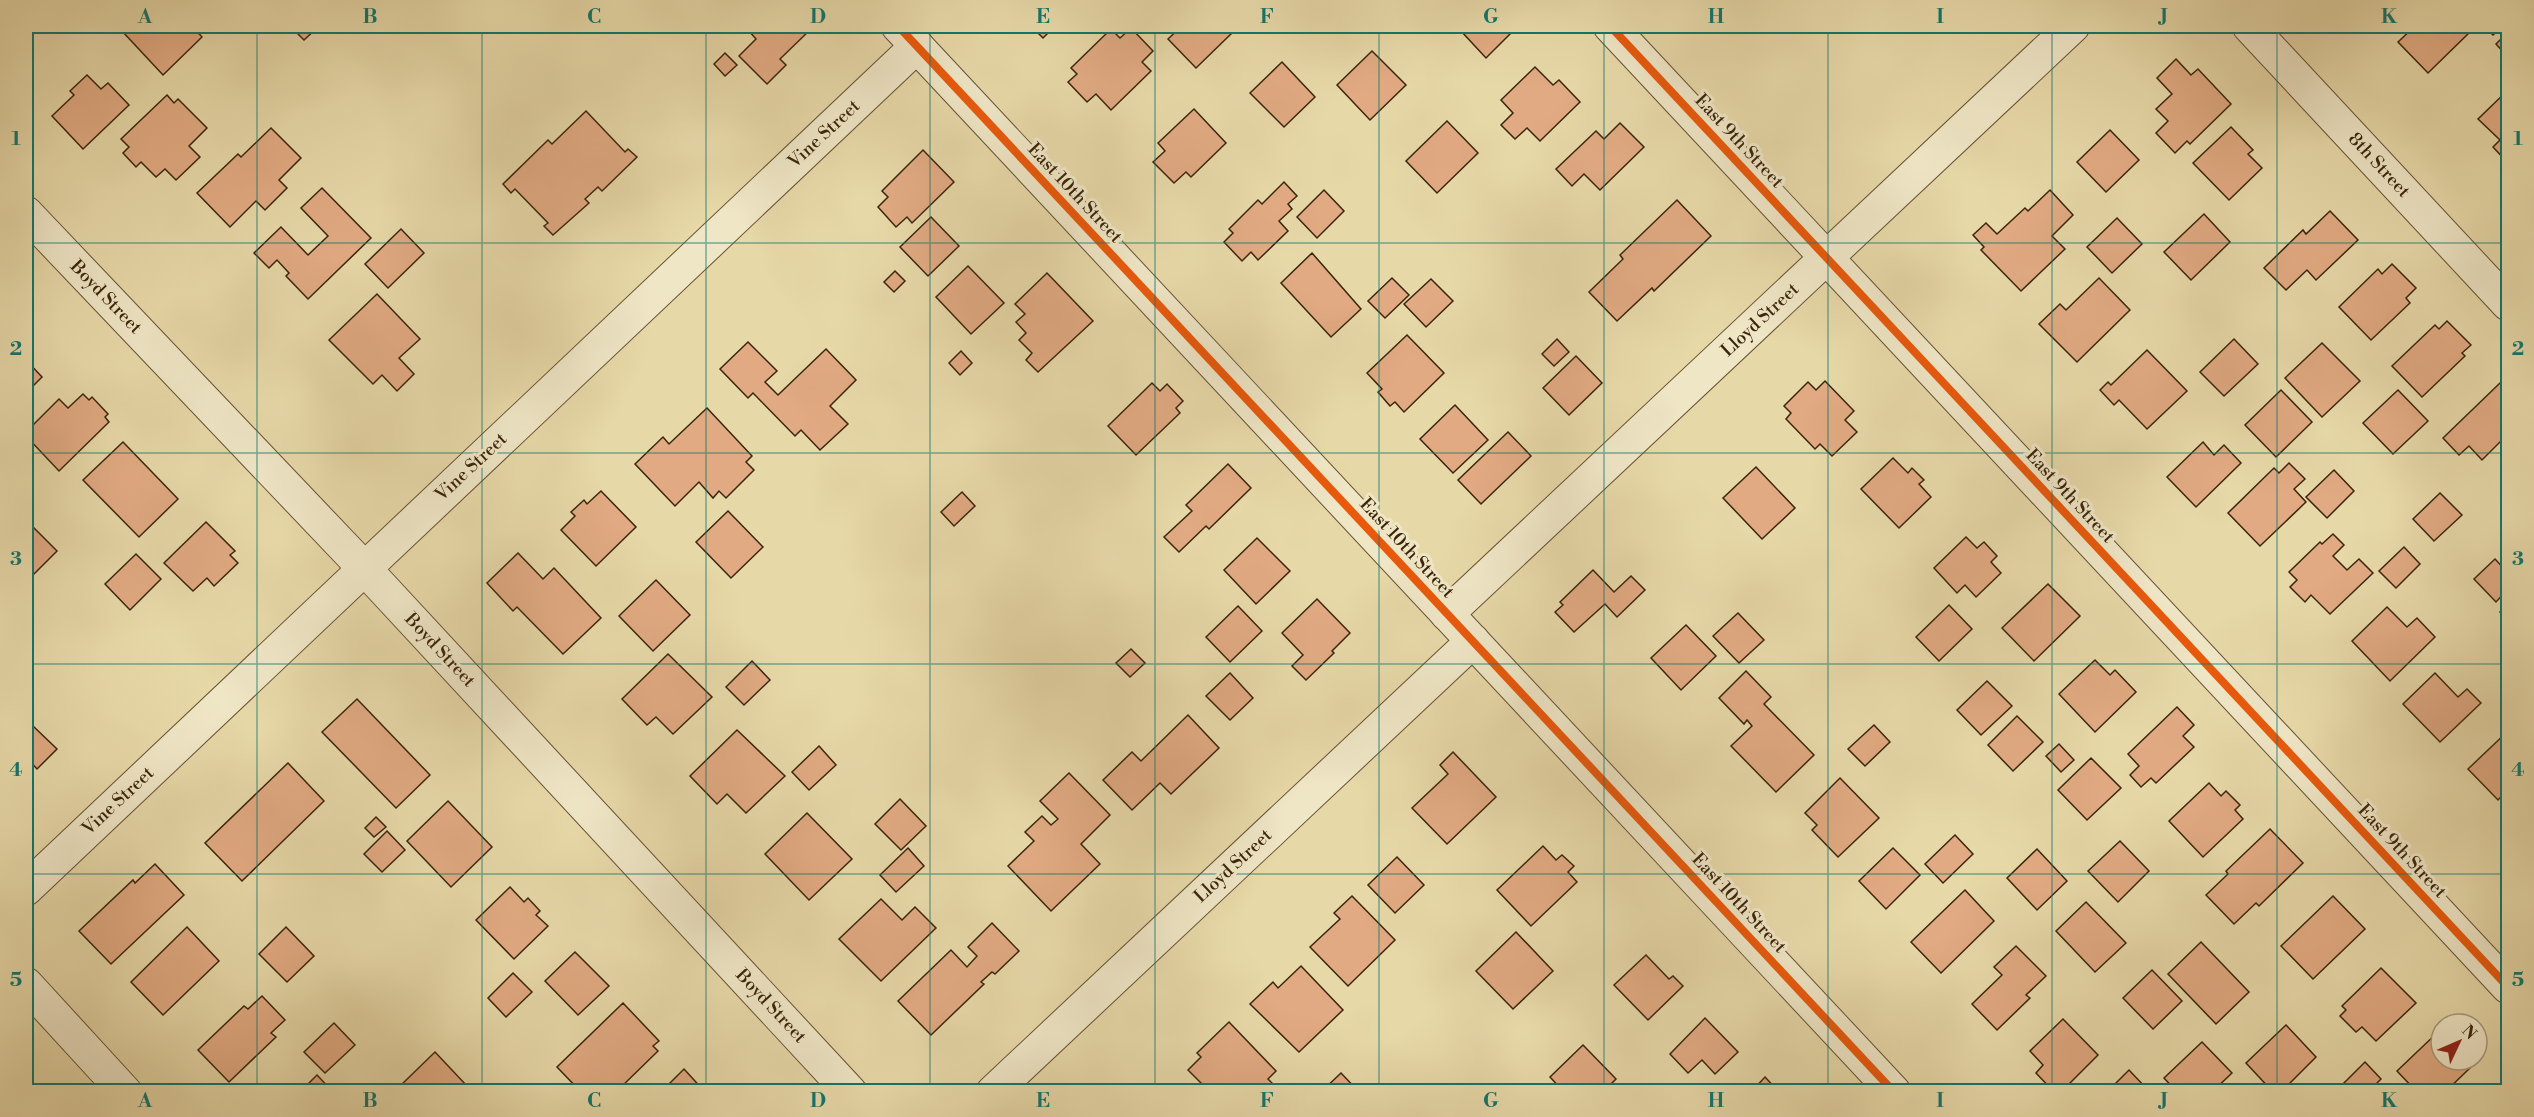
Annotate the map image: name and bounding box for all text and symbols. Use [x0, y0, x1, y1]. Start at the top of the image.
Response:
text: A [137, 5, 153, 30]
text: B [362, 5, 378, 30]
text: C [587, 5, 601, 30]
text: D [810, 5, 826, 30]
text: E [1036, 5, 1050, 30]
text: F [1260, 5, 1274, 30]
text: G [1483, 5, 1499, 30]
text: H [1708, 5, 1725, 30]
text: I [1936, 5, 1944, 30]
text: J [2157, 5, 2168, 30]
text: K [2381, 5, 2398, 30]
street label: East 9th Street [1690, 89, 1789, 193]
street label: Vine Street [782, 94, 865, 174]
text: 1 [11, 127, 21, 152]
text: 1 [2513, 127, 2523, 152]
street label: 8th Street [2343, 128, 2415, 203]
street label: East 10th Street [1023, 138, 1128, 248]
street label: Boyd Street [64, 255, 147, 339]
street label: Lloyd Street [1716, 278, 1804, 362]
text: 2 [10, 337, 22, 362]
text: 2 [2512, 337, 2524, 362]
street label: Vine Street [429, 427, 512, 507]
street label: East 9th Street [2021, 444, 2120, 548]
street label: East 10th Street [1355, 493, 1460, 603]
text: 3 [10, 547, 22, 572]
text: 3 [2512, 547, 2524, 572]
street label: Boyd Street [399, 607, 481, 693]
text: 4 [9, 758, 23, 783]
text: 4 [2511, 758, 2525, 783]
street label: Vine Street [76, 761, 159, 841]
street label: East 9th Street [2353, 799, 2452, 903]
street label: Lloyd Street [1189, 824, 1277, 908]
street label: East 10th Street [1687, 848, 1792, 958]
street label: Boyd Street [730, 963, 812, 1049]
text: 5 [10, 968, 22, 993]
text: 5 [2512, 968, 2524, 993]
north arrow [2429, 1012, 2489, 1072]
text: N [2457, 1021, 2481, 1044]
text: A [137, 1089, 153, 1114]
text: B [362, 1089, 378, 1114]
text: C [587, 1089, 601, 1114]
text: D [810, 1089, 826, 1114]
text: E [1036, 1089, 1050, 1114]
text: F [1260, 1089, 1274, 1114]
text: G [1483, 1089, 1499, 1114]
text: H [1708, 1089, 1725, 1114]
text: I [1936, 1089, 1944, 1114]
text: J [2157, 1089, 2168, 1114]
text: K [2381, 1089, 2398, 1114]

